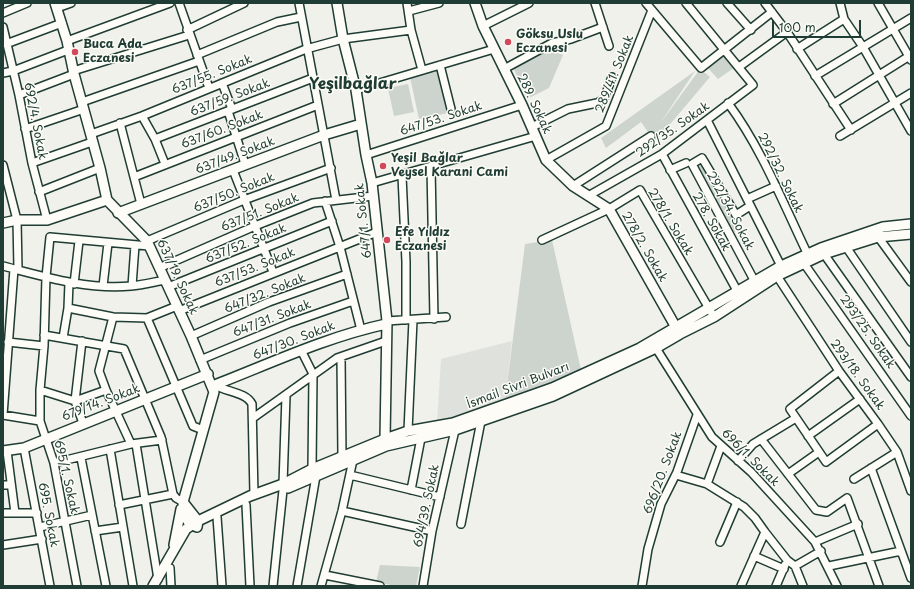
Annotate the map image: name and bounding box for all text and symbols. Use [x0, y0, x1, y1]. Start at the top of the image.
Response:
scale bar [774, 12, 863, 38]
text: 100 m [779, 18, 816, 36]
place label: Göksu Uslu Eczanesi [516, 28, 583, 56]
street label: 289/41. Sokak [593, 33, 637, 115]
marker: Göksu Uslu Eczanesi [503, 37, 513, 47]
place label: Buca Ada Eczanesi [83, 38, 143, 66]
marker: Buca Ada Eczanesi [70, 47, 80, 57]
street label: 637/55. Sokak [170, 52, 254, 98]
street label: 289. Sokak [514, 72, 554, 136]
district label: Yeşilbağlar [309, 75, 397, 95]
street label: 637/59. Sokak [188, 76, 272, 120]
street label: 692/4. Sokak [20, 81, 50, 161]
street label: 647/53. Sokak [398, 99, 484, 139]
street label: 292/35. Sokak [633, 99, 713, 161]
street label: 637/60. Sokak [179, 108, 265, 152]
street label: 292/32. Sokak [754, 131, 806, 215]
street label: 637/49. Sokak [193, 134, 277, 178]
place label: Yeşil Bağlar Veysel Karani Cami [391, 152, 508, 180]
marker: Yeşil Bağlar Veysel Karani Cami [378, 161, 388, 171]
street label: 292/34. Sokak [703, 169, 757, 253]
street label: 637/50. Sokak [191, 170, 277, 216]
street label: 647/1. Sokak [353, 183, 375, 259]
street label: 278/1. Sokak [644, 186, 696, 258]
street label: 278. Sokak [689, 190, 733, 254]
street label: 637/51. Sokak [219, 191, 301, 235]
street label: 278/2. Sokak [618, 209, 670, 285]
street label: 637/52. Sokak [203, 221, 289, 267]
place label: Efe Yıldız Eczanesi [395, 226, 450, 254]
marker: Efe Yıldız Eczanesi [382, 235, 392, 245]
street label: 637/19. Sokak [153, 237, 201, 317]
street label: 637/53. Sokak [213, 245, 297, 291]
street label: 647/32. Sokak [222, 271, 308, 317]
street label: 293/25. Sokak [836, 292, 898, 372]
street label: 647/31. Sokak [231, 297, 313, 341]
street label: 647/30. Sokak [251, 319, 337, 363]
street label: 293/18. Sokak [827, 337, 887, 413]
street label: İsmail Sivri Bulvarı [465, 360, 571, 412]
street label: 679/14. Sokak [60, 381, 142, 425]
street label: 696/1. Sokak [718, 426, 782, 490]
street label: 696/20. Sokak [641, 430, 685, 516]
street label: 695/1. Sokak [50, 438, 82, 516]
street label: 694/39. Sokak [411, 463, 443, 549]
street label: 695. Sokak [35, 482, 61, 548]

